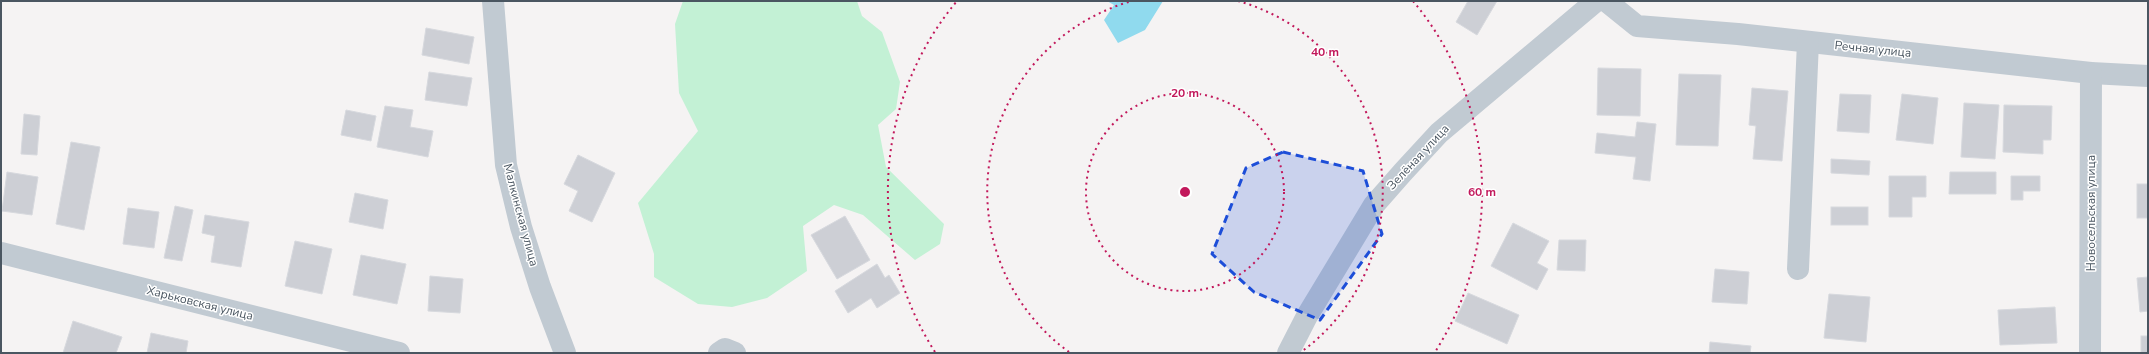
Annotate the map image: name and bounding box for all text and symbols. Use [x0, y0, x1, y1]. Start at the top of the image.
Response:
street label: Речная улица [1834, 37, 1912, 61]
text: 40 m [1311, 44, 1339, 60]
text: 20 m [1171, 85, 1199, 101]
street label: Зелёная улица [1383, 121, 1453, 193]
street label: Новосельская улица [2083, 155, 2099, 271]
street label: Малкинская улица [500, 162, 542, 268]
text: 60 m [1468, 184, 1496, 200]
centre of rings [1178, 185, 1192, 199]
street label: Харьковская улица [145, 282, 255, 324]

